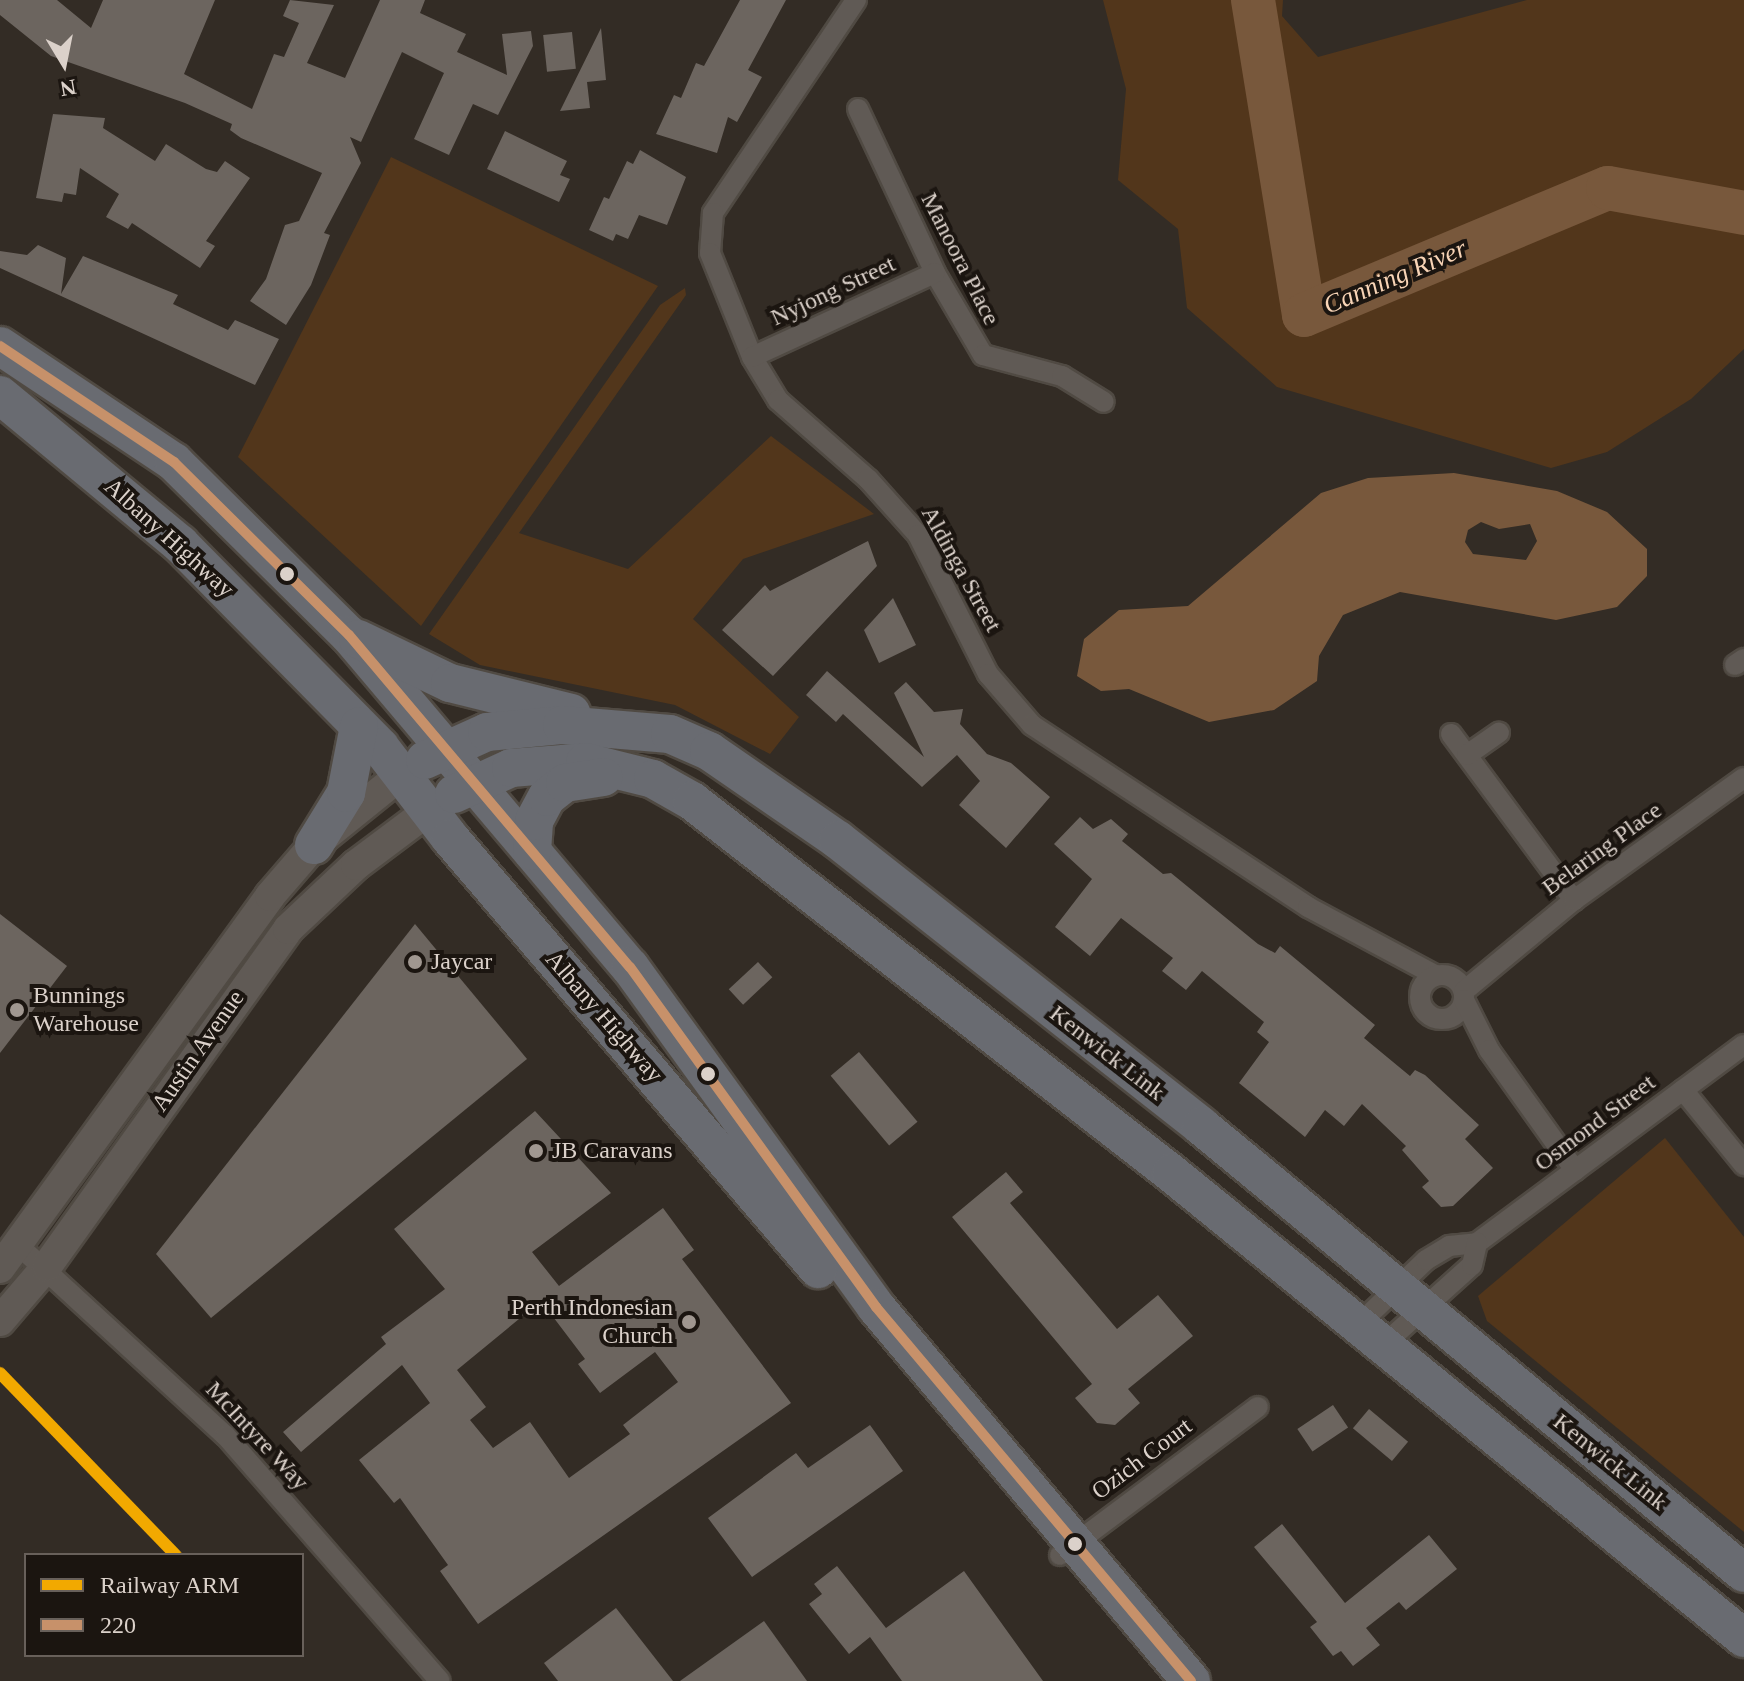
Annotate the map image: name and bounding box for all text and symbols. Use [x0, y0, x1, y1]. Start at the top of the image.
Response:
north arrow [24, 24, 104, 104]
text: N [58, 74, 78, 102]
street label: Manoora Place [914, 188, 1006, 330]
water label: Canning River [1319, 233, 1471, 321]
street label: Nyjong Street [766, 250, 900, 332]
street label: Albany Highway [98, 472, 240, 604]
street label: Aldinga Street [915, 501, 1007, 637]
unlabelled marker [279, 566, 295, 582]
street label: Belaring Place [1537, 796, 1667, 902]
street label: Albany Highway [539, 945, 669, 1089]
place label: Jaycar [431, 948, 492, 976]
marker: Jaycar [406, 953, 424, 971]
place label: Bunnings Warehouse [33, 982, 139, 1038]
street label: Austin Avenue [145, 984, 251, 1118]
street label: Kenwick Link [1044, 999, 1170, 1107]
marker: Bunnings Warehouse [8, 1001, 26, 1019]
unlabelled marker [700, 1066, 716, 1082]
street label: Osmond Street [1529, 1068, 1661, 1178]
place label: JB Caravans [552, 1137, 673, 1165]
marker: JB Caravans [527, 1142, 545, 1160]
place label: Perth Indonesian Church [511, 1294, 673, 1350]
marker: Perth Indonesian Church [680, 1313, 698, 1331]
street label: McIntyre Way [199, 1375, 315, 1497]
street label: Kenwick Link [1547, 1407, 1673, 1517]
street label: Ozich Court [1086, 1412, 1198, 1506]
unlabelled marker [1067, 1536, 1083, 1552]
legend [24, 1553, 304, 1657]
text: Railway ARM [100, 1572, 239, 1598]
text: 220 [100, 1612, 136, 1638]

